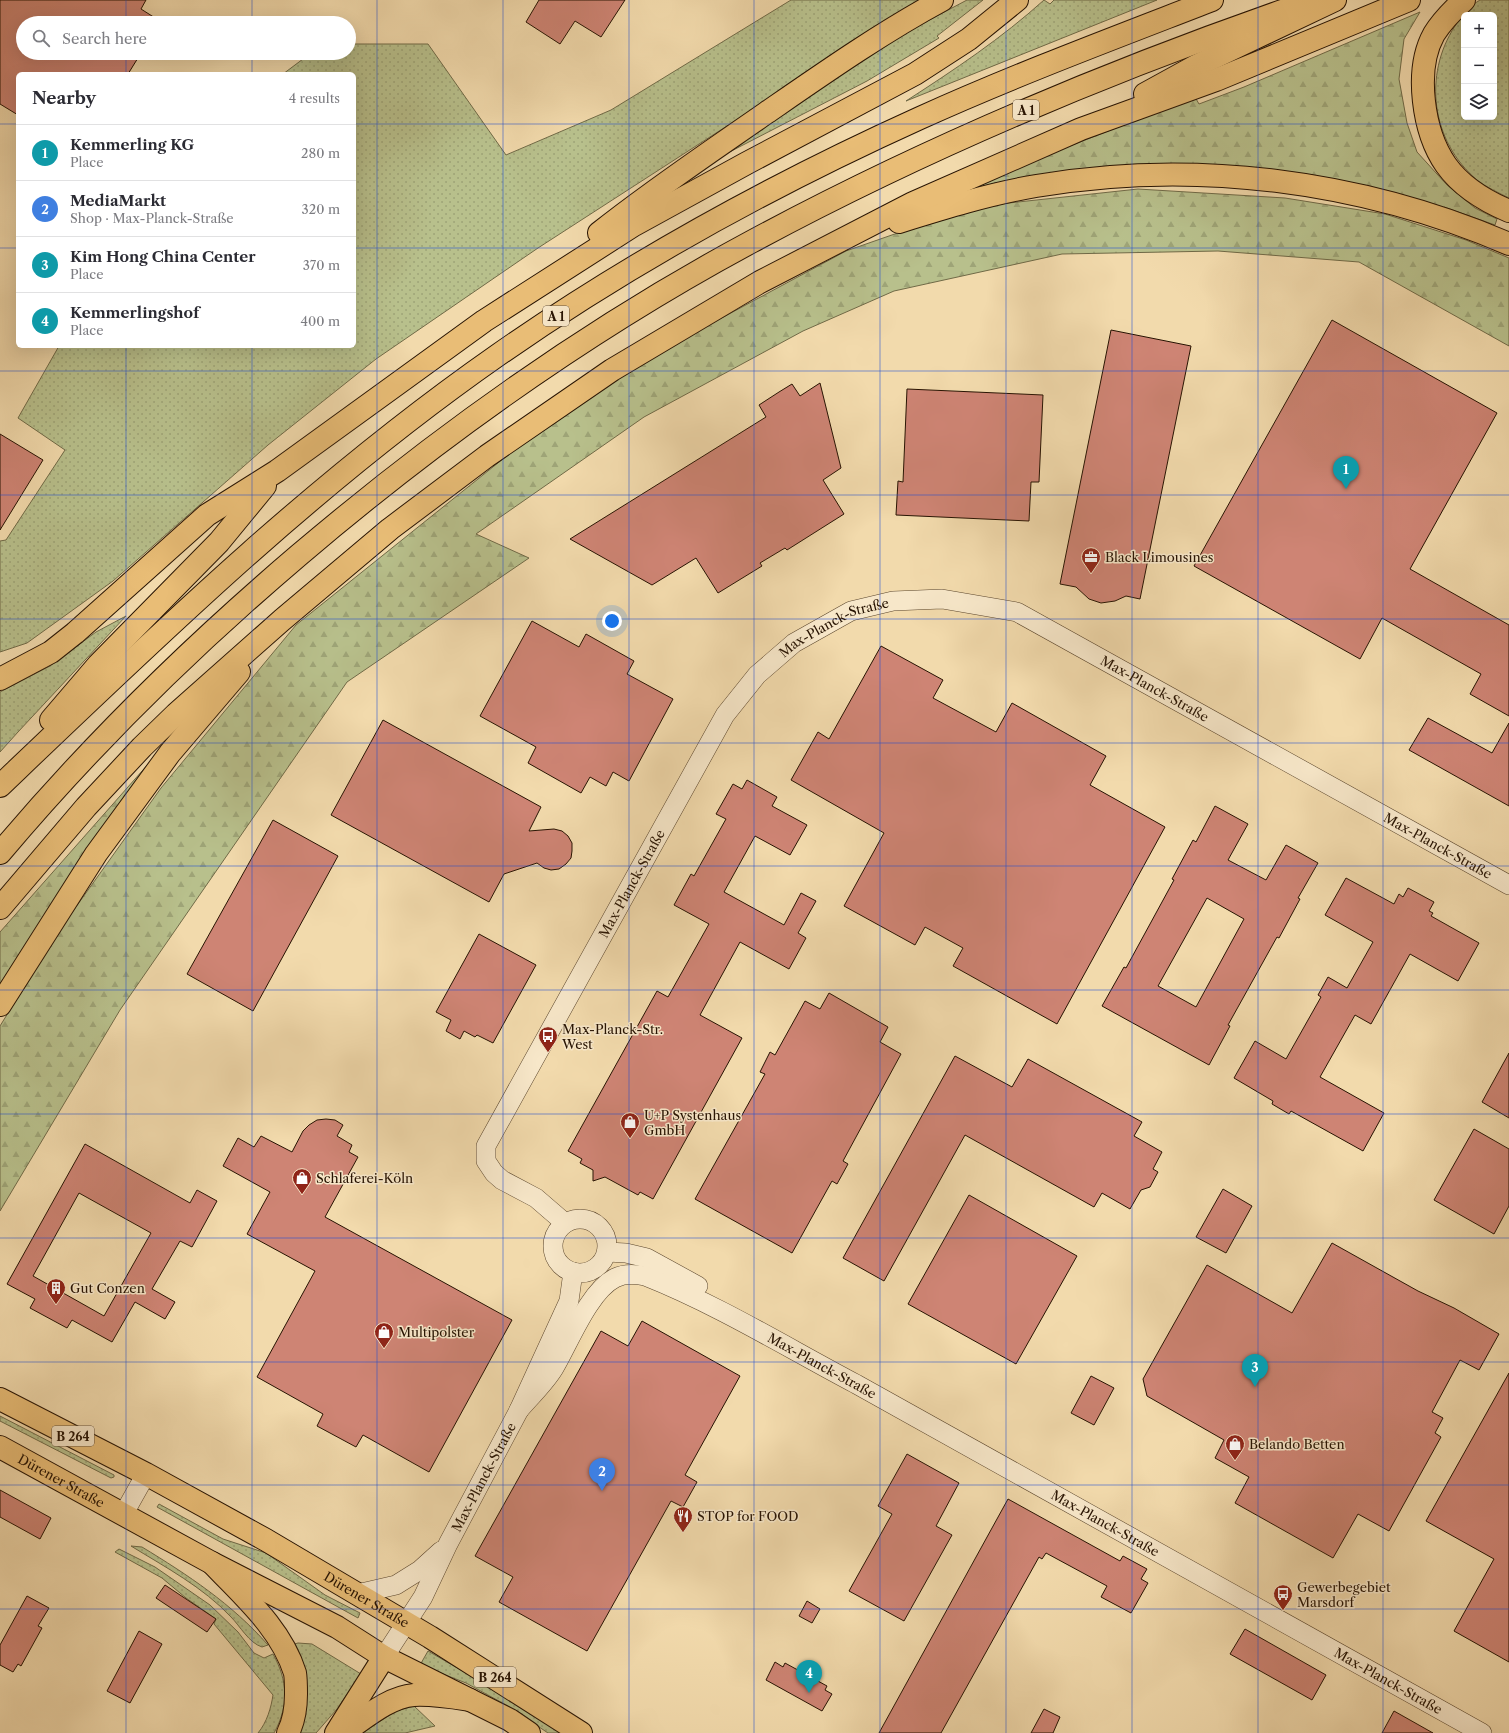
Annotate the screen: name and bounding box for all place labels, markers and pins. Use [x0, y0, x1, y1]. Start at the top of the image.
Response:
pin: 1 [1333, 456, 1359, 489]
office icon: Black Limousines [1080, 546, 1102, 574]
place label: Black Limousines [1105, 549, 1214, 565]
place label: Max-Planck-Str. West [561, 1021, 663, 1052]
bus stop icon: Max-Planck-Str. West [537, 1025, 559, 1053]
place label: U+P Systenhaus GmbH [644, 1107, 741, 1138]
shop icon: U+P Systenhaus GmbH [619, 1111, 641, 1139]
shop icon: Schlaferei-Köln [291, 1167, 313, 1195]
place label: Schlaferei-Köln [316, 1170, 413, 1186]
building icon: Gut Conzen [45, 1277, 67, 1305]
place label: Gut Conzen [70, 1280, 145, 1296]
shop icon: Multipolster [373, 1321, 395, 1349]
place label: Multipolster [398, 1324, 475, 1340]
pin: 3 [1242, 1354, 1268, 1387]
shop icon: Belando Betten [1224, 1433, 1246, 1461]
place label: Belando Betten [1249, 1436, 1345, 1452]
pin: 2 [589, 1458, 615, 1491]
restaurant icon: STOP for FOOD [672, 1505, 694, 1533]
place label: STOP for FOOD [697, 1508, 799, 1524]
place label: Gewerbegebiet Marsdorf [1297, 1579, 1391, 1610]
bus stop icon: Gewerbegebiet Marsdorf [1272, 1583, 1294, 1611]
pin: 4 [796, 1660, 822, 1693]

